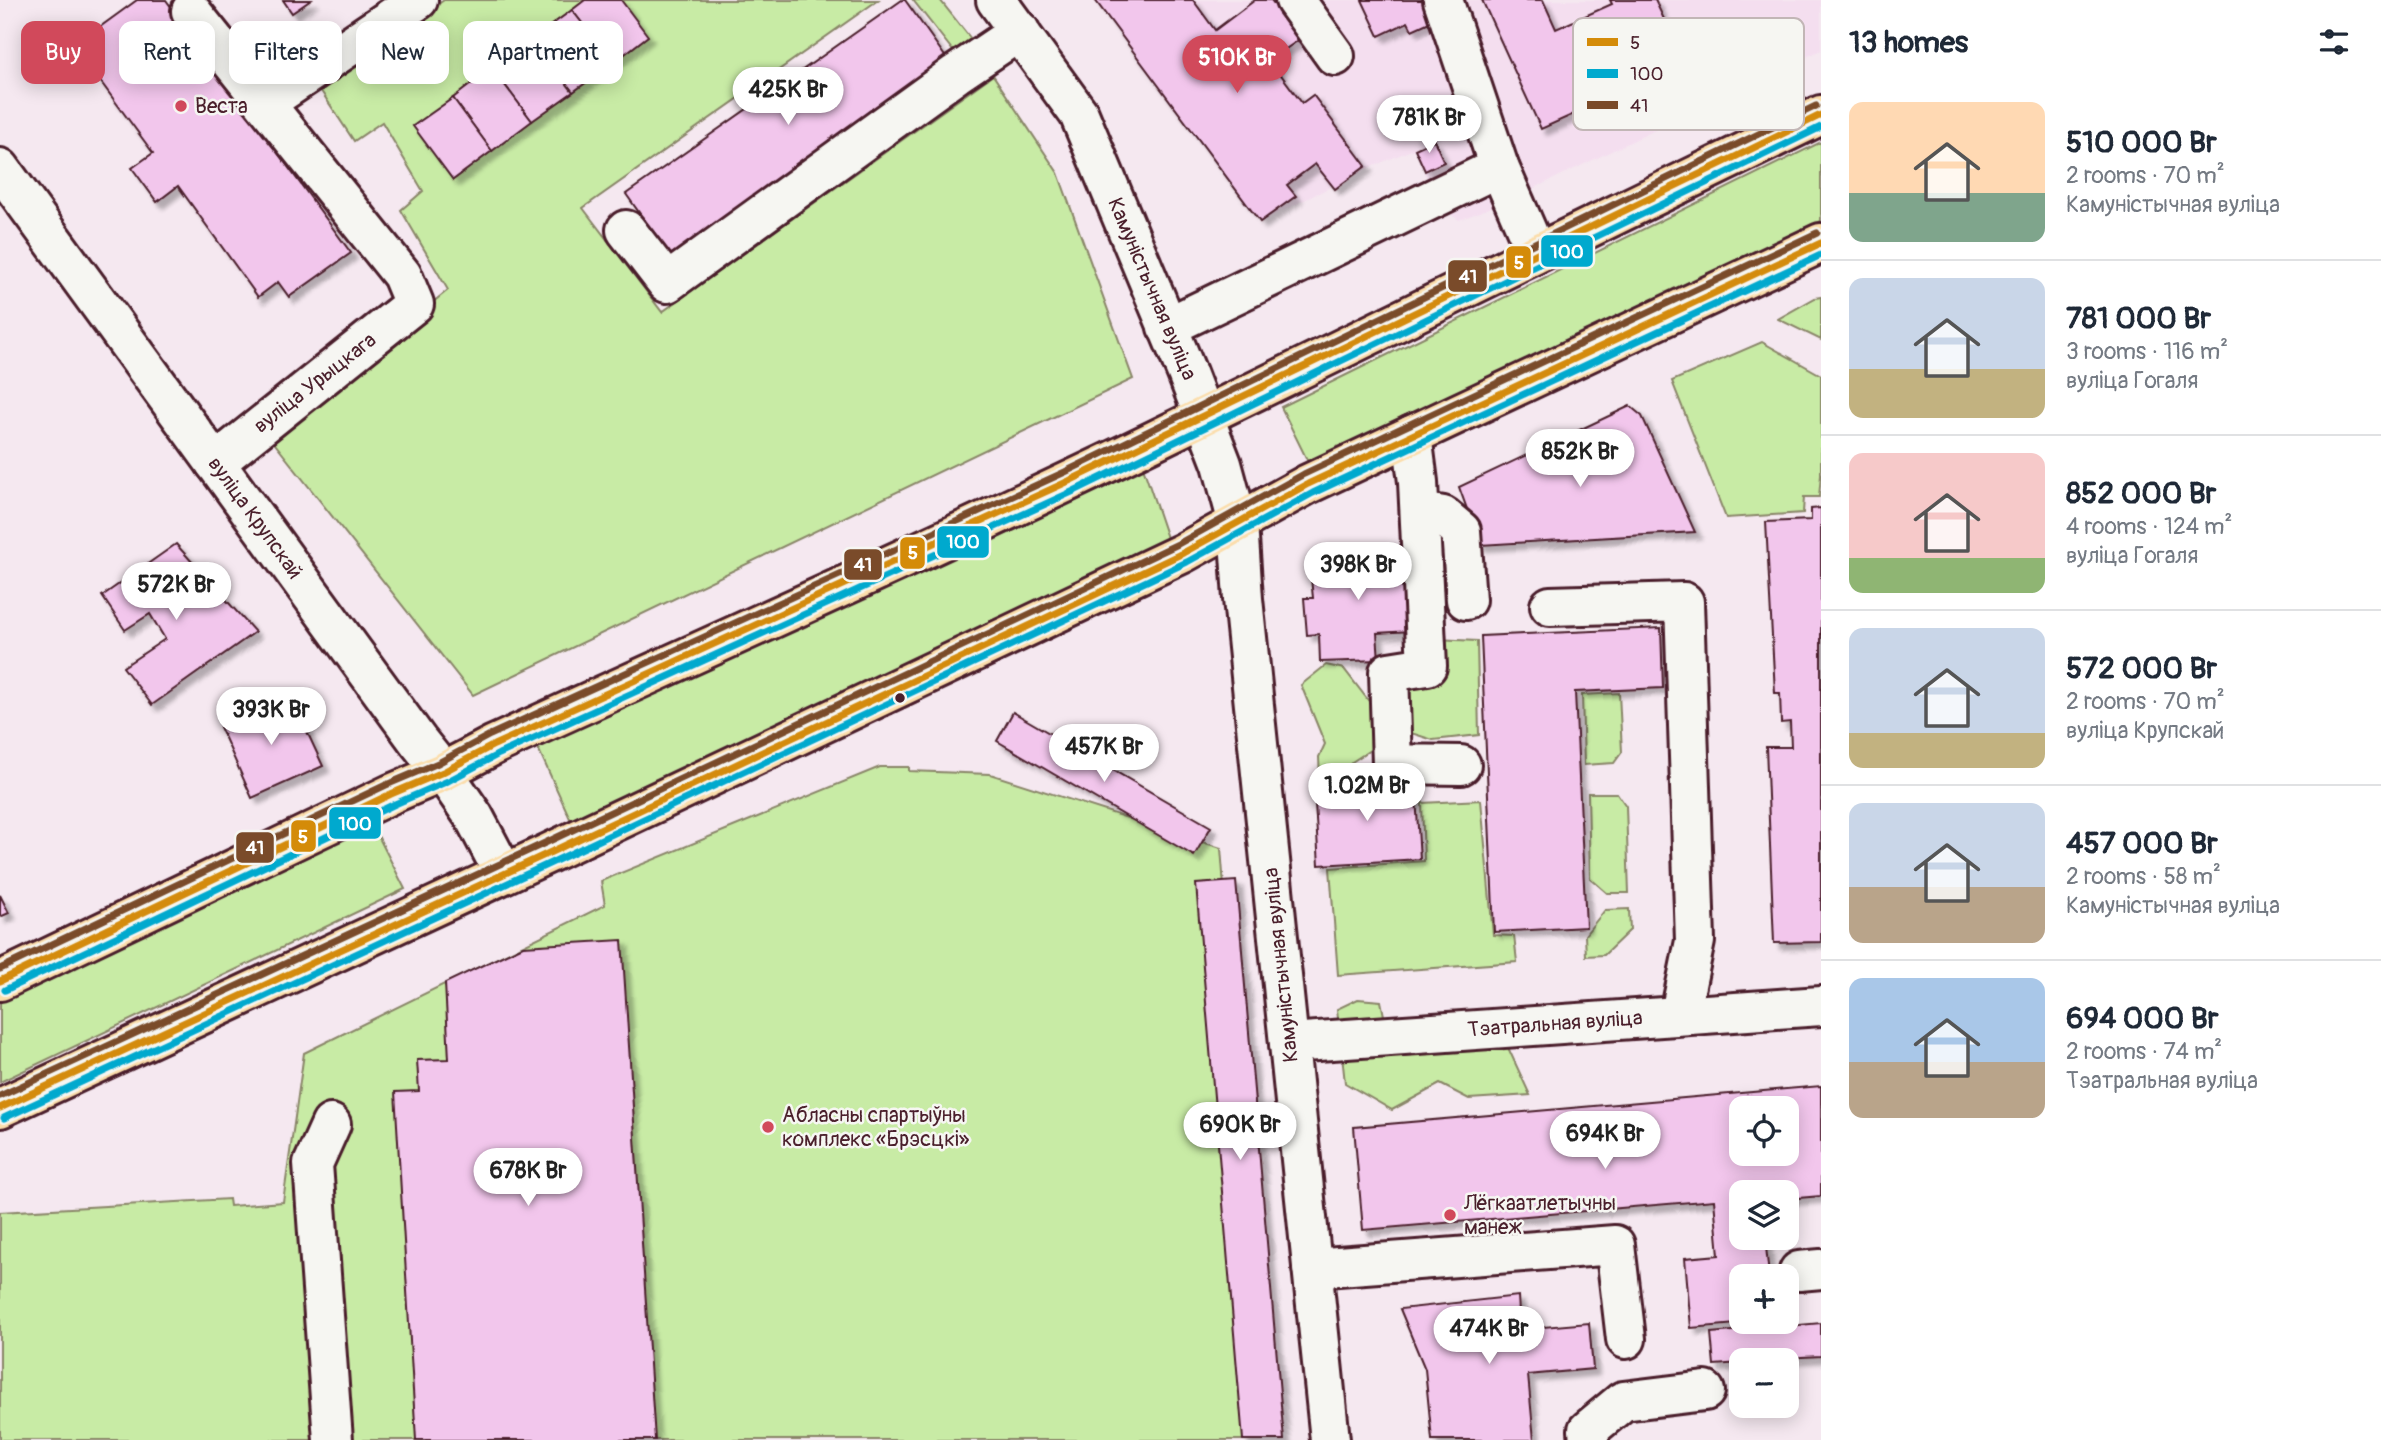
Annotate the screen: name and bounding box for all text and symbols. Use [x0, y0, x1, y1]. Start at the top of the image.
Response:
legend [1573, 18, 1804, 130]
chip: Buy [21, 21, 105, 84]
chip: Rent [119, 21, 215, 84]
chip: Filters [229, 21, 342, 84]
chip: New [356, 21, 449, 84]
chip: Apartment [463, 21, 623, 84]
icon: filters [2315, 23, 2353, 61]
text: 13 homes [1849, 24, 1968, 61]
text: 5 [1630, 31, 1640, 55]
pin: 510K Br [1172, 36, 1302, 95]
text: 510K Br [1198, 43, 1276, 72]
text: 100 [1630, 62, 1663, 86]
pin: 425K Br [723, 68, 853, 127]
text: 425K Br [749, 75, 827, 104]
place label: Веста [195, 93, 248, 120]
text: 41 [1630, 94, 1648, 118]
pin: 781K Br [1364, 96, 1494, 155]
marker: Веста [173, 98, 189, 114]
text: 781K Br [1393, 103, 1465, 132]
text: 510 000 Br [2066, 124, 2217, 161]
icon: home [1905, 130, 1989, 214]
text: 2 rooms · 70 m² [2066, 161, 2225, 190]
text: Камуністычная вуліца [2066, 190, 2280, 219]
street label: Камуністычная вуліца [1101, 194, 1203, 384]
line badge: 100 [1540, 234, 1594, 268]
text: 100 [1550, 240, 1584, 264]
line badge: 5 [1505, 245, 1532, 279]
text: 5 [1514, 251, 1524, 275]
line badge: 41 [1447, 259, 1488, 293]
text: 41 [1459, 265, 1477, 289]
text: 781 000 Br [2066, 300, 2211, 337]
icon: home [1905, 306, 1989, 390]
street label: вуліца Урыцкага [248, 327, 382, 439]
text: 3 rooms · 116 m² [2066, 337, 2228, 366]
text: вуліца Гогаля [2066, 366, 2198, 395]
pin: 852K Br [1515, 430, 1645, 489]
text: 852K Br [1541, 437, 1619, 466]
street label: вуліца Крупскай [202, 452, 308, 584]
text: 852 000 Br [2066, 475, 2216, 512]
icon: home [1905, 481, 1989, 565]
text: 4 rooms · 124 m² [2066, 512, 2232, 541]
line badge: 100 [936, 525, 990, 559]
text: 100 [946, 530, 980, 554]
line badge: 5 [899, 536, 926, 570]
text: 5 [908, 541, 918, 565]
text: вуліца Гогаля [2066, 541, 2198, 570]
pin: 398K Br [1293, 542, 1423, 602]
line badge: 41 [843, 548, 883, 581]
text: 398K Br [1320, 550, 1396, 579]
text: 41 [854, 553, 872, 577]
pin: 572K Br [111, 562, 241, 622]
text: 572K Br [137, 570, 215, 599]
text: 572 000 Br [2066, 650, 2217, 687]
icon: home [1905, 656, 1989, 740]
text: 2 rooms · 70 m² [2066, 687, 2225, 716]
pin: 393K Br [206, 688, 336, 747]
unlabelled marker [893, 691, 907, 705]
text: 393K Br [232, 695, 310, 724]
text: вуліца Крупскай [2066, 716, 2224, 745]
pin: 457K Br [1039, 724, 1169, 784]
text: 457K Br [1065, 732, 1143, 761]
pin: 1.02M Br [1295, 764, 1439, 823]
text: 1.02M Br [1324, 771, 1410, 800]
line badge: 100 [328, 806, 382, 840]
text: 100 [338, 812, 372, 836]
line badge: 5 [290, 819, 317, 853]
text: 5 [298, 825, 308, 849]
text: 457 000 Br [2066, 825, 2218, 862]
line badge: 41 [235, 831, 275, 864]
icon: home [1905, 831, 1989, 915]
text: 41 [246, 836, 264, 860]
text: 2 rooms · 58 m² [2066, 862, 2221, 891]
street label: Камуністычная вуліца [1257, 866, 1305, 1064]
text: Камуністычная вуліца [2066, 891, 2280, 920]
text: 694 000 Br [2066, 1000, 2219, 1037]
street label: Тэатральная вуліца [1467, 1004, 1643, 1044]
icon: home [1905, 1006, 1989, 1090]
text: 2 rooms · 74 m² [2066, 1037, 2222, 1066]
text: Тэатральная вуліца [2066, 1066, 2258, 1095]
map controls [1729, 1096, 1799, 1418]
button: locate [1729, 1096, 1799, 1166]
place label: Абласны спартыўны комплекс «Брэсцкі» [782, 1102, 970, 1153]
pin: 690K Br [1175, 1102, 1305, 1162]
text: 690K Br [1199, 1110, 1281, 1139]
pin: 694K Br [1540, 1112, 1670, 1171]
marker: Абласны спартыўны комплекс «Брэсцкі» [760, 1119, 776, 1135]
text: 694K Br [1566, 1119, 1644, 1148]
pin: 678K Br [463, 1148, 593, 1208]
text: 678K Br [489, 1156, 567, 1185]
button: layers [1729, 1180, 1799, 1250]
place label: Лёгкаатлетычны манеж [1463, 1190, 1616, 1241]
marker: Лёгкаатлетычны манеж [1442, 1207, 1458, 1223]
button: + [1729, 1264, 1799, 1334]
pin: 474K Br [1424, 1306, 1554, 1366]
text: 474K Br [1450, 1314, 1528, 1343]
button: − [1729, 1348, 1799, 1418]

